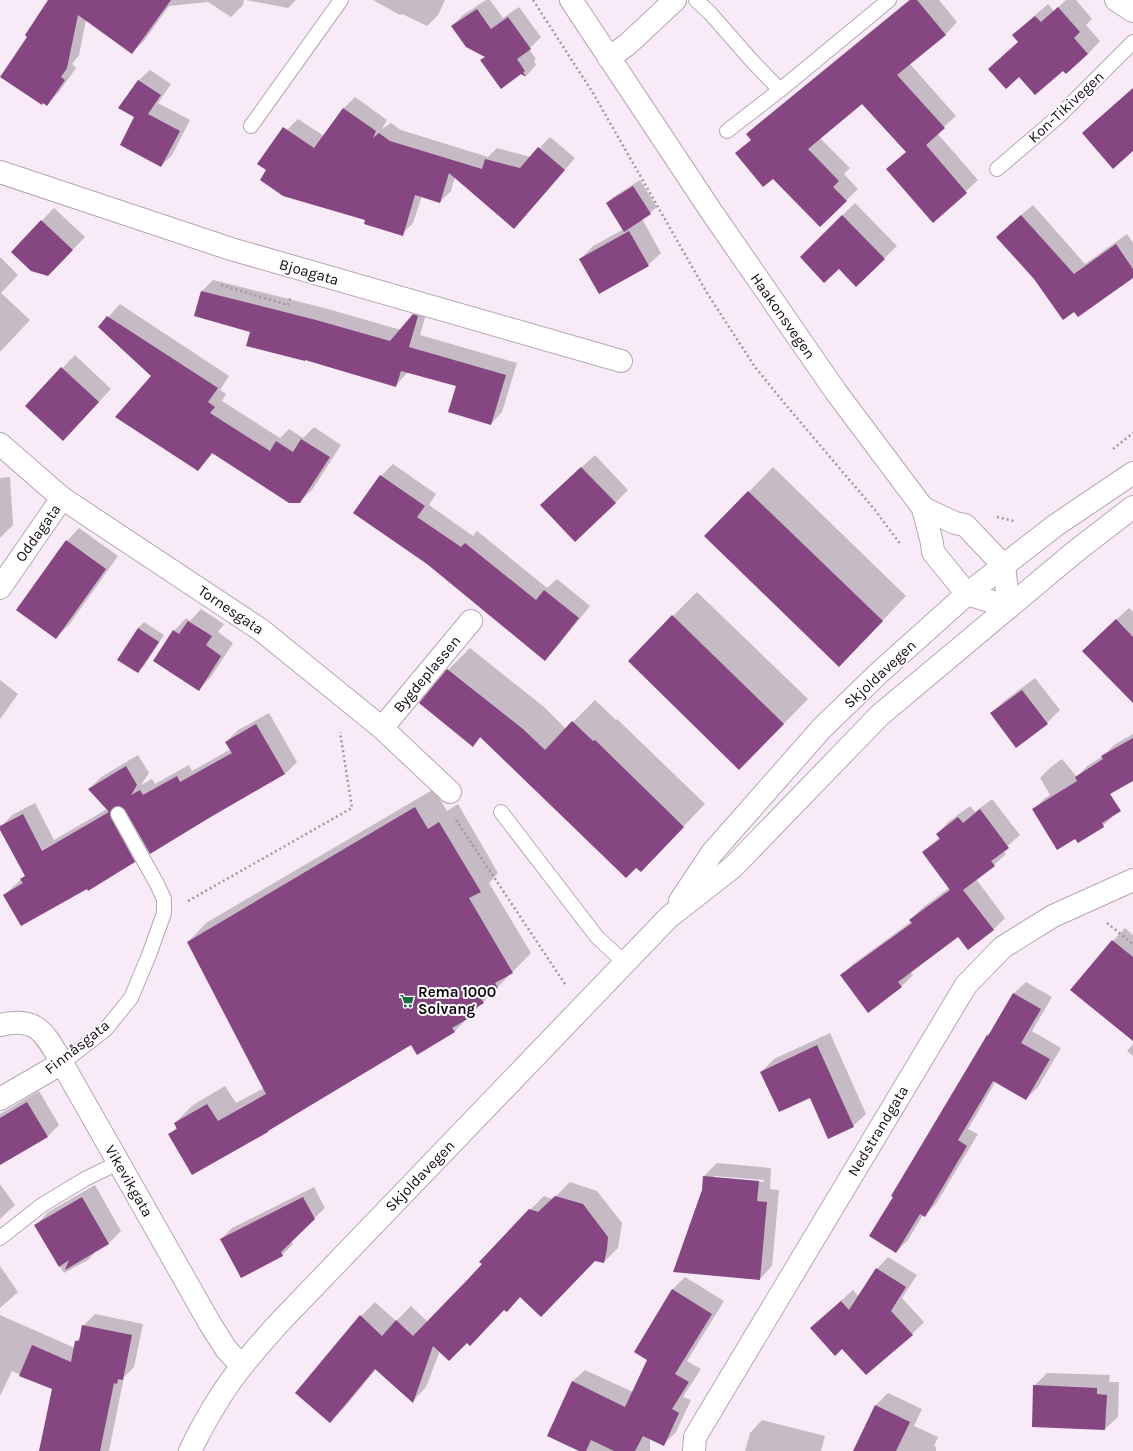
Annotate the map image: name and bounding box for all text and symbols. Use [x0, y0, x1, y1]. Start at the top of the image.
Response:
street label: Kon-Tikivegen [1024, 67, 1108, 147]
street label: Bjoagata [277, 255, 341, 289]
street label: Haakonsvegen [747, 270, 819, 362]
street label: Oddagata [12, 501, 64, 565]
street label: Tornesgata [195, 582, 267, 638]
street label: Bygdeplassen [390, 632, 464, 716]
street label: Skjoldavegen [840, 636, 920, 712]
place label: Rema 1000 Solvang [418, 983, 496, 1018]
supermarket icon: Rema 1000 Solvang [399, 993, 415, 1009]
street label: Finnåsgata [41, 1016, 113, 1078]
street label: Nedstrandgata [844, 1082, 912, 1180]
street label: Skjoldavegen [382, 1137, 458, 1215]
street label: Vikevikgata [101, 1142, 157, 1220]

